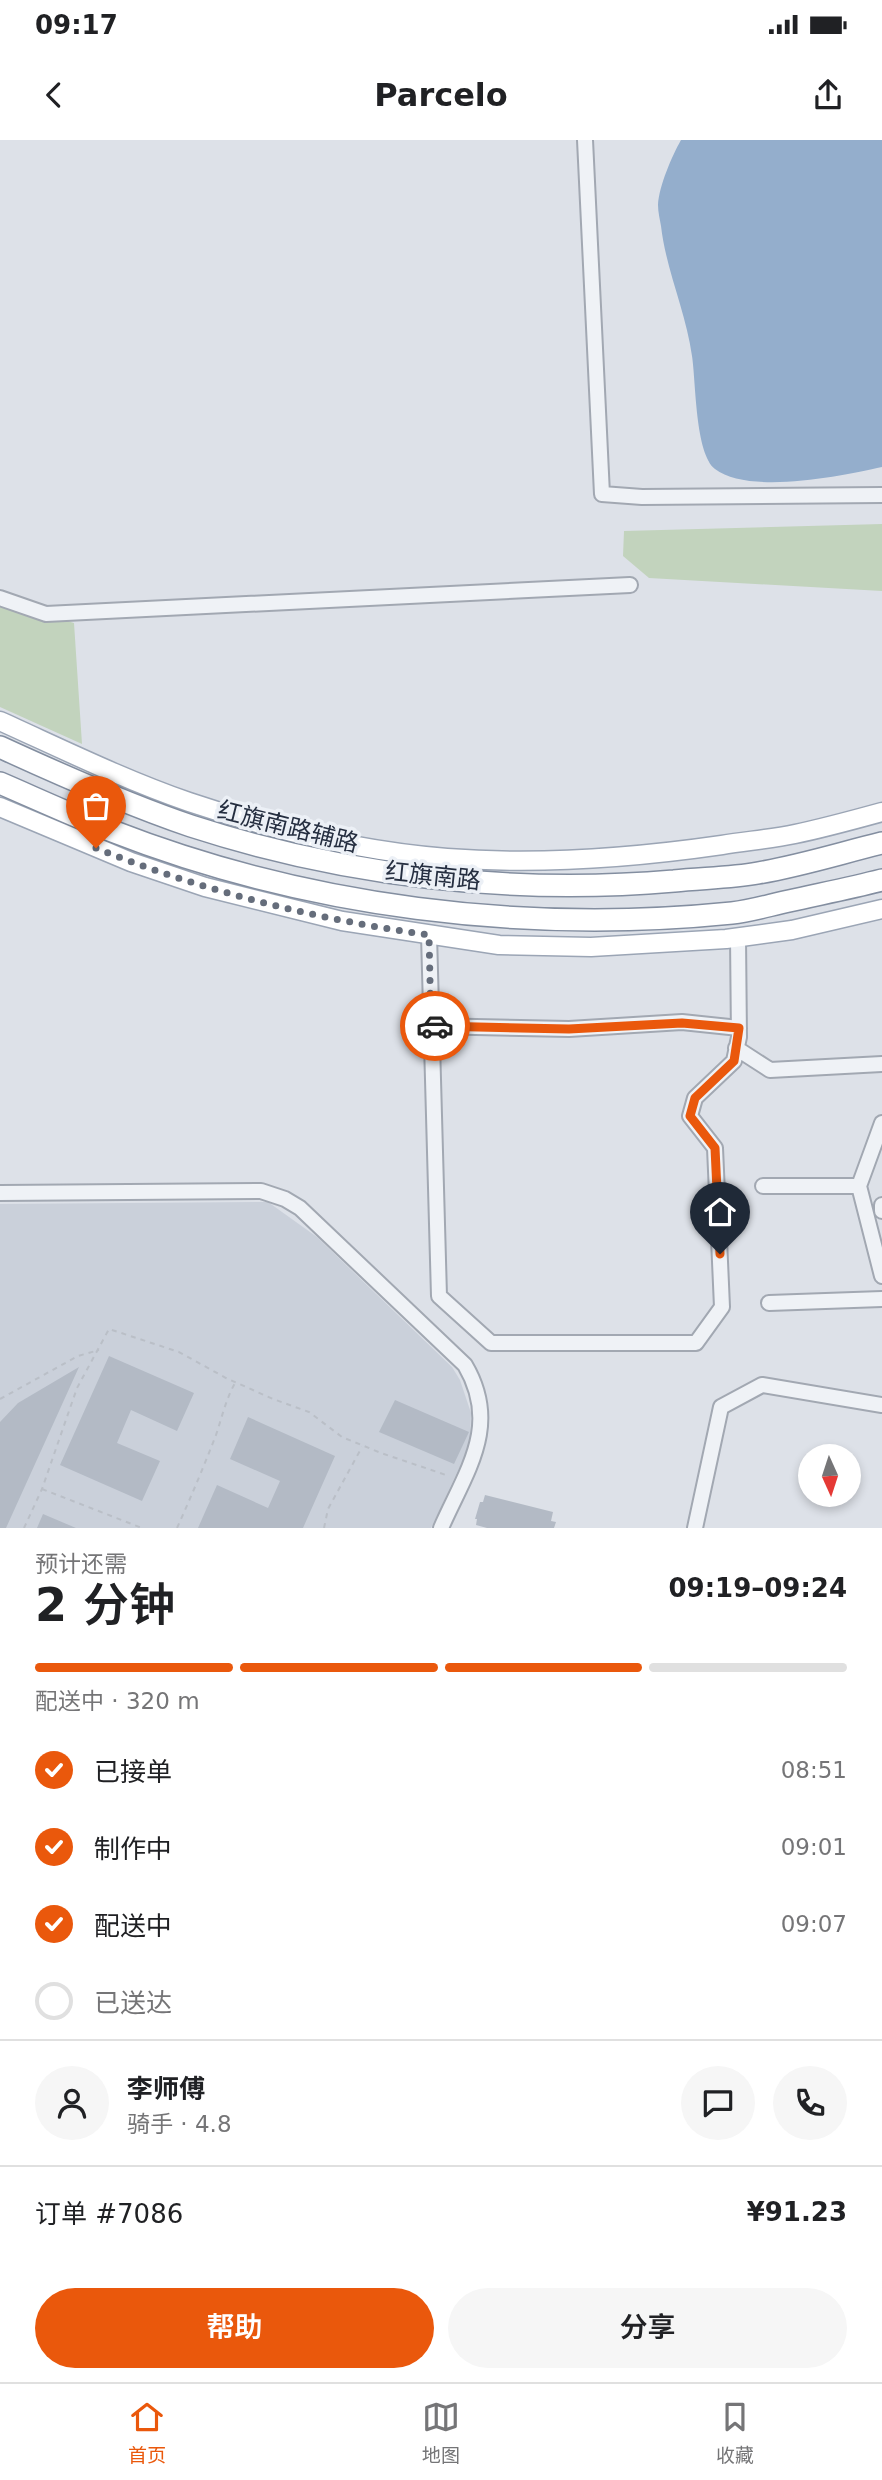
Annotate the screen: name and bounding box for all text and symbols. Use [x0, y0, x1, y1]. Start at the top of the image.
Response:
text: 09:17 [35, 10, 118, 40]
icon: back [35, 76, 73, 114]
text: Parcelo [374, 76, 508, 114]
icon: share [809, 76, 847, 114]
pin [66, 776, 126, 848]
icon: bag [77, 787, 115, 825]
street label: 红旗南路辅路 [215, 796, 361, 858]
street label: 红旗南路 [384, 857, 482, 895]
courier [400, 991, 470, 1061]
icon: car [416, 1007, 454, 1045]
pin [690, 1182, 750, 1254]
icon: home [701, 1193, 739, 1231]
north arrow [798, 1444, 861, 1507]
map controls [798, 1444, 861, 1507]
text: 预计还需 [35, 1551, 127, 1577]
text: 09:19–09:24 [668, 1573, 847, 1603]
text: 2 分钟 [35, 1578, 175, 1632]
text: 配送中 · 320 m [35, 1688, 200, 1714]
icon: check [35, 1751, 73, 1789]
text: 已接单 [94, 1757, 172, 1787]
text: 08:51 [781, 1757, 847, 1783]
icon: check [35, 1828, 73, 1866]
text: 制作中 [94, 1834, 172, 1864]
text: 09:01 [781, 1834, 847, 1860]
icon: check [35, 1905, 73, 1943]
text: 配送中 [94, 1911, 172, 1941]
text: 09:07 [781, 1911, 847, 1937]
text: 已送达 [94, 1988, 172, 2018]
button: person [35, 2066, 109, 2140]
button: chat [681, 2066, 755, 2140]
button: phone [773, 2066, 847, 2140]
text: 李师傅 [127, 2074, 205, 2104]
text: 骑手 · 4.8 [127, 2111, 232, 2137]
text: ¥91.23 [747, 2197, 847, 2227]
text: 订单 #7086 [35, 2199, 183, 2229]
button: 帮助 [35, 2288, 434, 2368]
button: 分享 [448, 2288, 847, 2368]
tab: 首页 [128, 2398, 166, 2467]
tab: 地图 [422, 2398, 460, 2467]
tab: 收藏 [716, 2398, 754, 2467]

